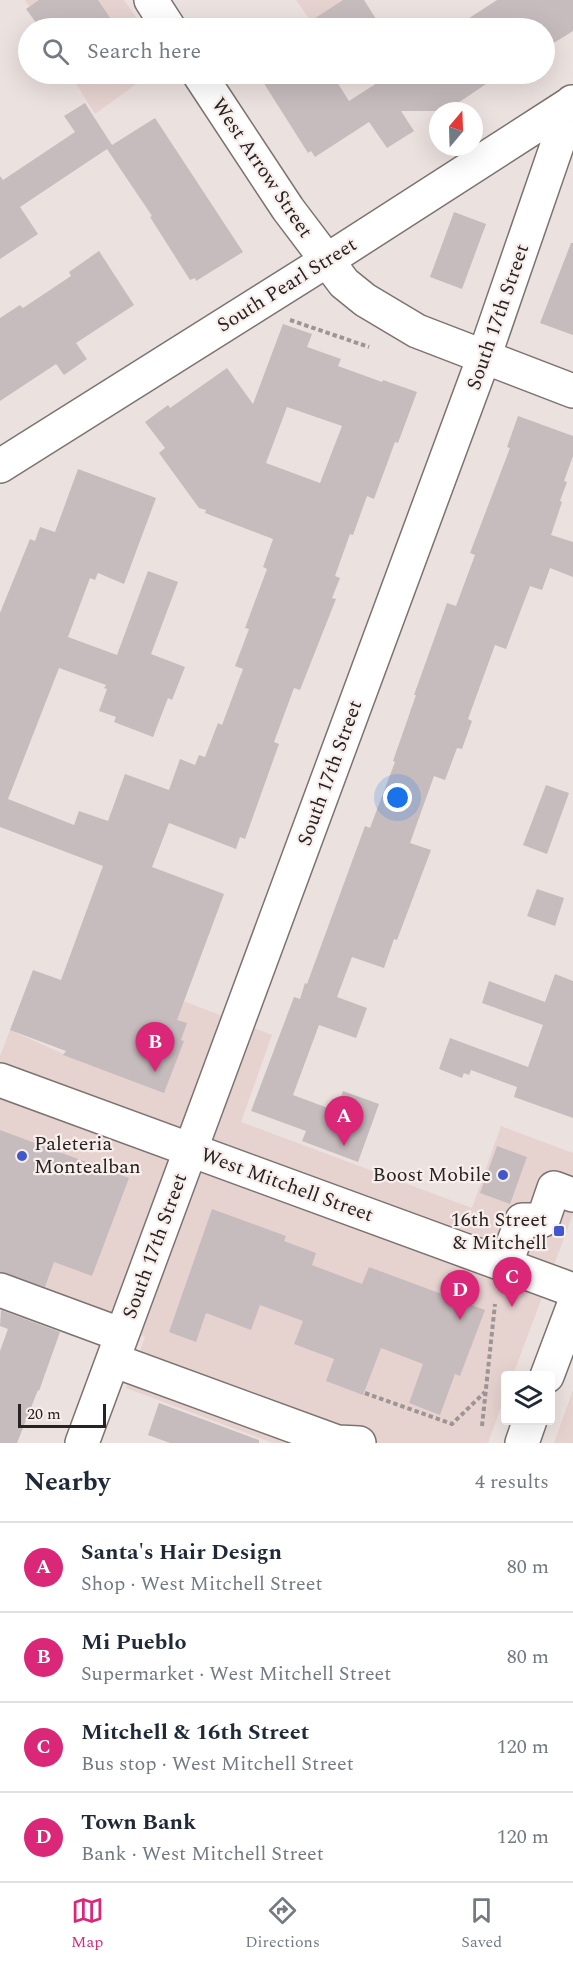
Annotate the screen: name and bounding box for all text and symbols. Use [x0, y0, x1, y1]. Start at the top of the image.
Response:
search box [18, 18, 555, 84]
icon: search [39, 35, 72, 68]
text: Search here [87, 35, 201, 68]
street label: West Arrow Street [204, 92, 320, 244]
north arrow [429, 102, 483, 156]
street label: South Pearl Street [211, 230, 363, 340]
street label: South 17th Street [459, 240, 537, 394]
street label: South 17th Street [290, 696, 370, 850]
your location [383, 783, 412, 812]
pin: B [136, 1022, 174, 1072]
pin: A [324, 1096, 364, 1146]
place label: Paleteria Montealban [34, 1129, 141, 1182]
street label: West Mitchell Street [196, 1140, 378, 1230]
marker: Paleteria Montealban [15, 1149, 29, 1163]
place label: Boost Mobile [373, 1160, 491, 1190]
marker: Boost Mobile [496, 1168, 510, 1182]
street label: South 17th Street [115, 1169, 195, 1323]
place label: 16th Street & Mitchell [451, 1205, 547, 1258]
marker: 16th Street & Mitchell [552, 1224, 566, 1238]
pin: C [492, 1258, 532, 1307]
pin: D [440, 1270, 480, 1320]
map controls [501, 1371, 555, 1425]
button: layers [501, 1371, 555, 1425]
scale bar [18, 1401, 106, 1428]
text: 20 m [27, 1402, 61, 1426]
text: Nearby [24, 1462, 110, 1502]
text: 4 results [475, 1467, 549, 1497]
text: Santa's Hair Design [81, 1536, 282, 1569]
text: A [36, 1552, 51, 1582]
text: 80 m [507, 1552, 549, 1582]
text: Shop · West Mitchell Street [81, 1569, 322, 1599]
text: Mi Pueblo [81, 1626, 187, 1659]
text: B [36, 1642, 51, 1672]
text: 80 m [507, 1642, 549, 1672]
text: Supermarket · West Mitchell Street [81, 1659, 391, 1689]
text: Mitchell & 16th Street [81, 1716, 309, 1749]
text: C [36, 1732, 51, 1762]
text: 120 m [497, 1732, 549, 1762]
text: Bus stop · West Mitchell Street [81, 1749, 354, 1779]
text: Town Bank [81, 1806, 196, 1839]
text: D [35, 1822, 52, 1852]
text: 120 m [497, 1822, 549, 1852]
text: Bank · West Mitchell Street [81, 1839, 324, 1869]
tab: Map [71, 1894, 104, 1954]
tab: Directions [245, 1894, 320, 1954]
tab: Saved [461, 1894, 502, 1954]

